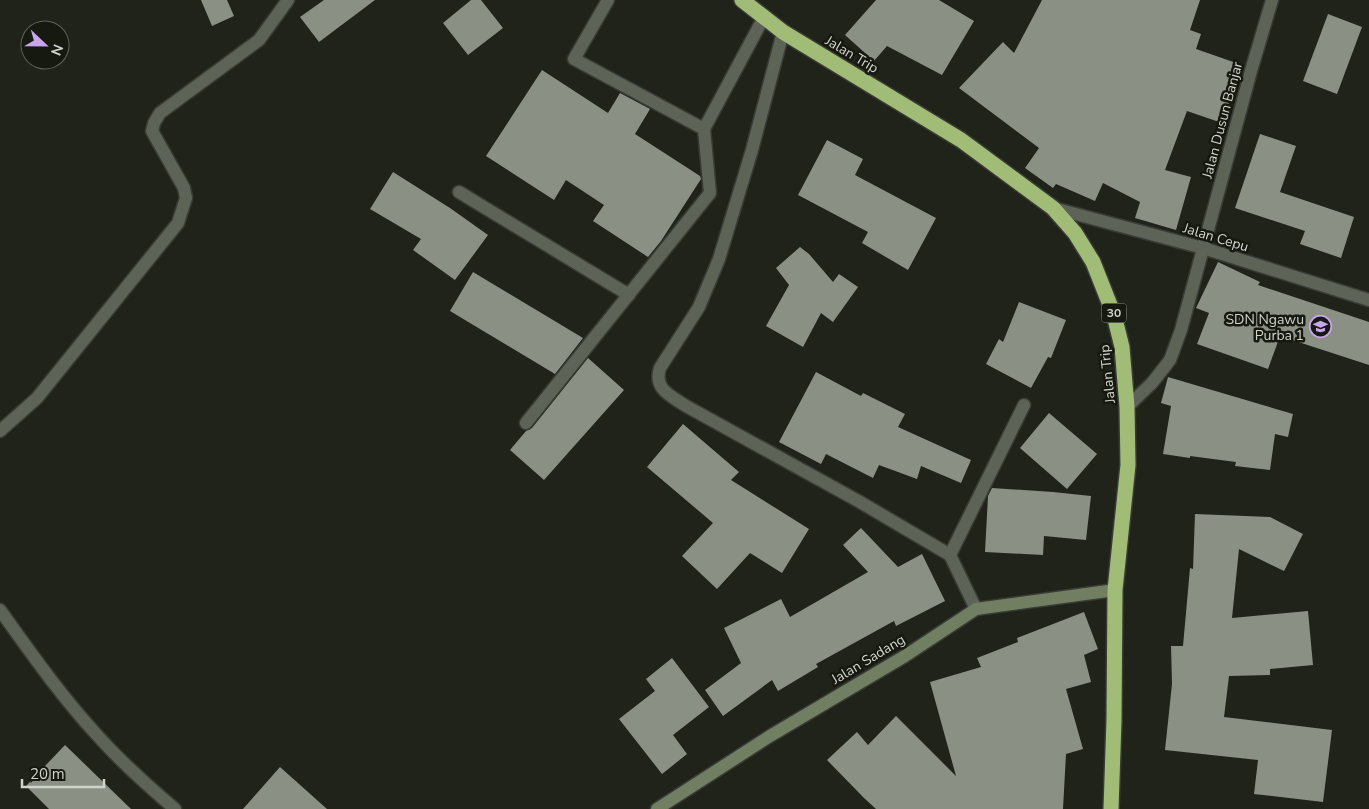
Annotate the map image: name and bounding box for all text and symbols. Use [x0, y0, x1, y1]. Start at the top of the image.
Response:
north arrow [20, 20, 70, 70]
street label: Jalan Trip [821, 31, 882, 78]
text: N [46, 41, 67, 58]
street label: Jalan Dusun Banjar [1198, 60, 1247, 182]
street label: Jalan Cepu [1180, 218, 1251, 256]
road number: 30 [1102, 304, 1126, 322]
place label: SDN Ngawu Purba 1 [1226, 310, 1304, 345]
school or university icon: SDN Ngawu Purba 1 [1308, 315, 1332, 339]
street label: Jalan Trip [1095, 344, 1120, 405]
street label: Jalan Sadang [827, 630, 909, 689]
scale bar [22, 756, 105, 788]
text: 20 m [30, 764, 65, 784]

